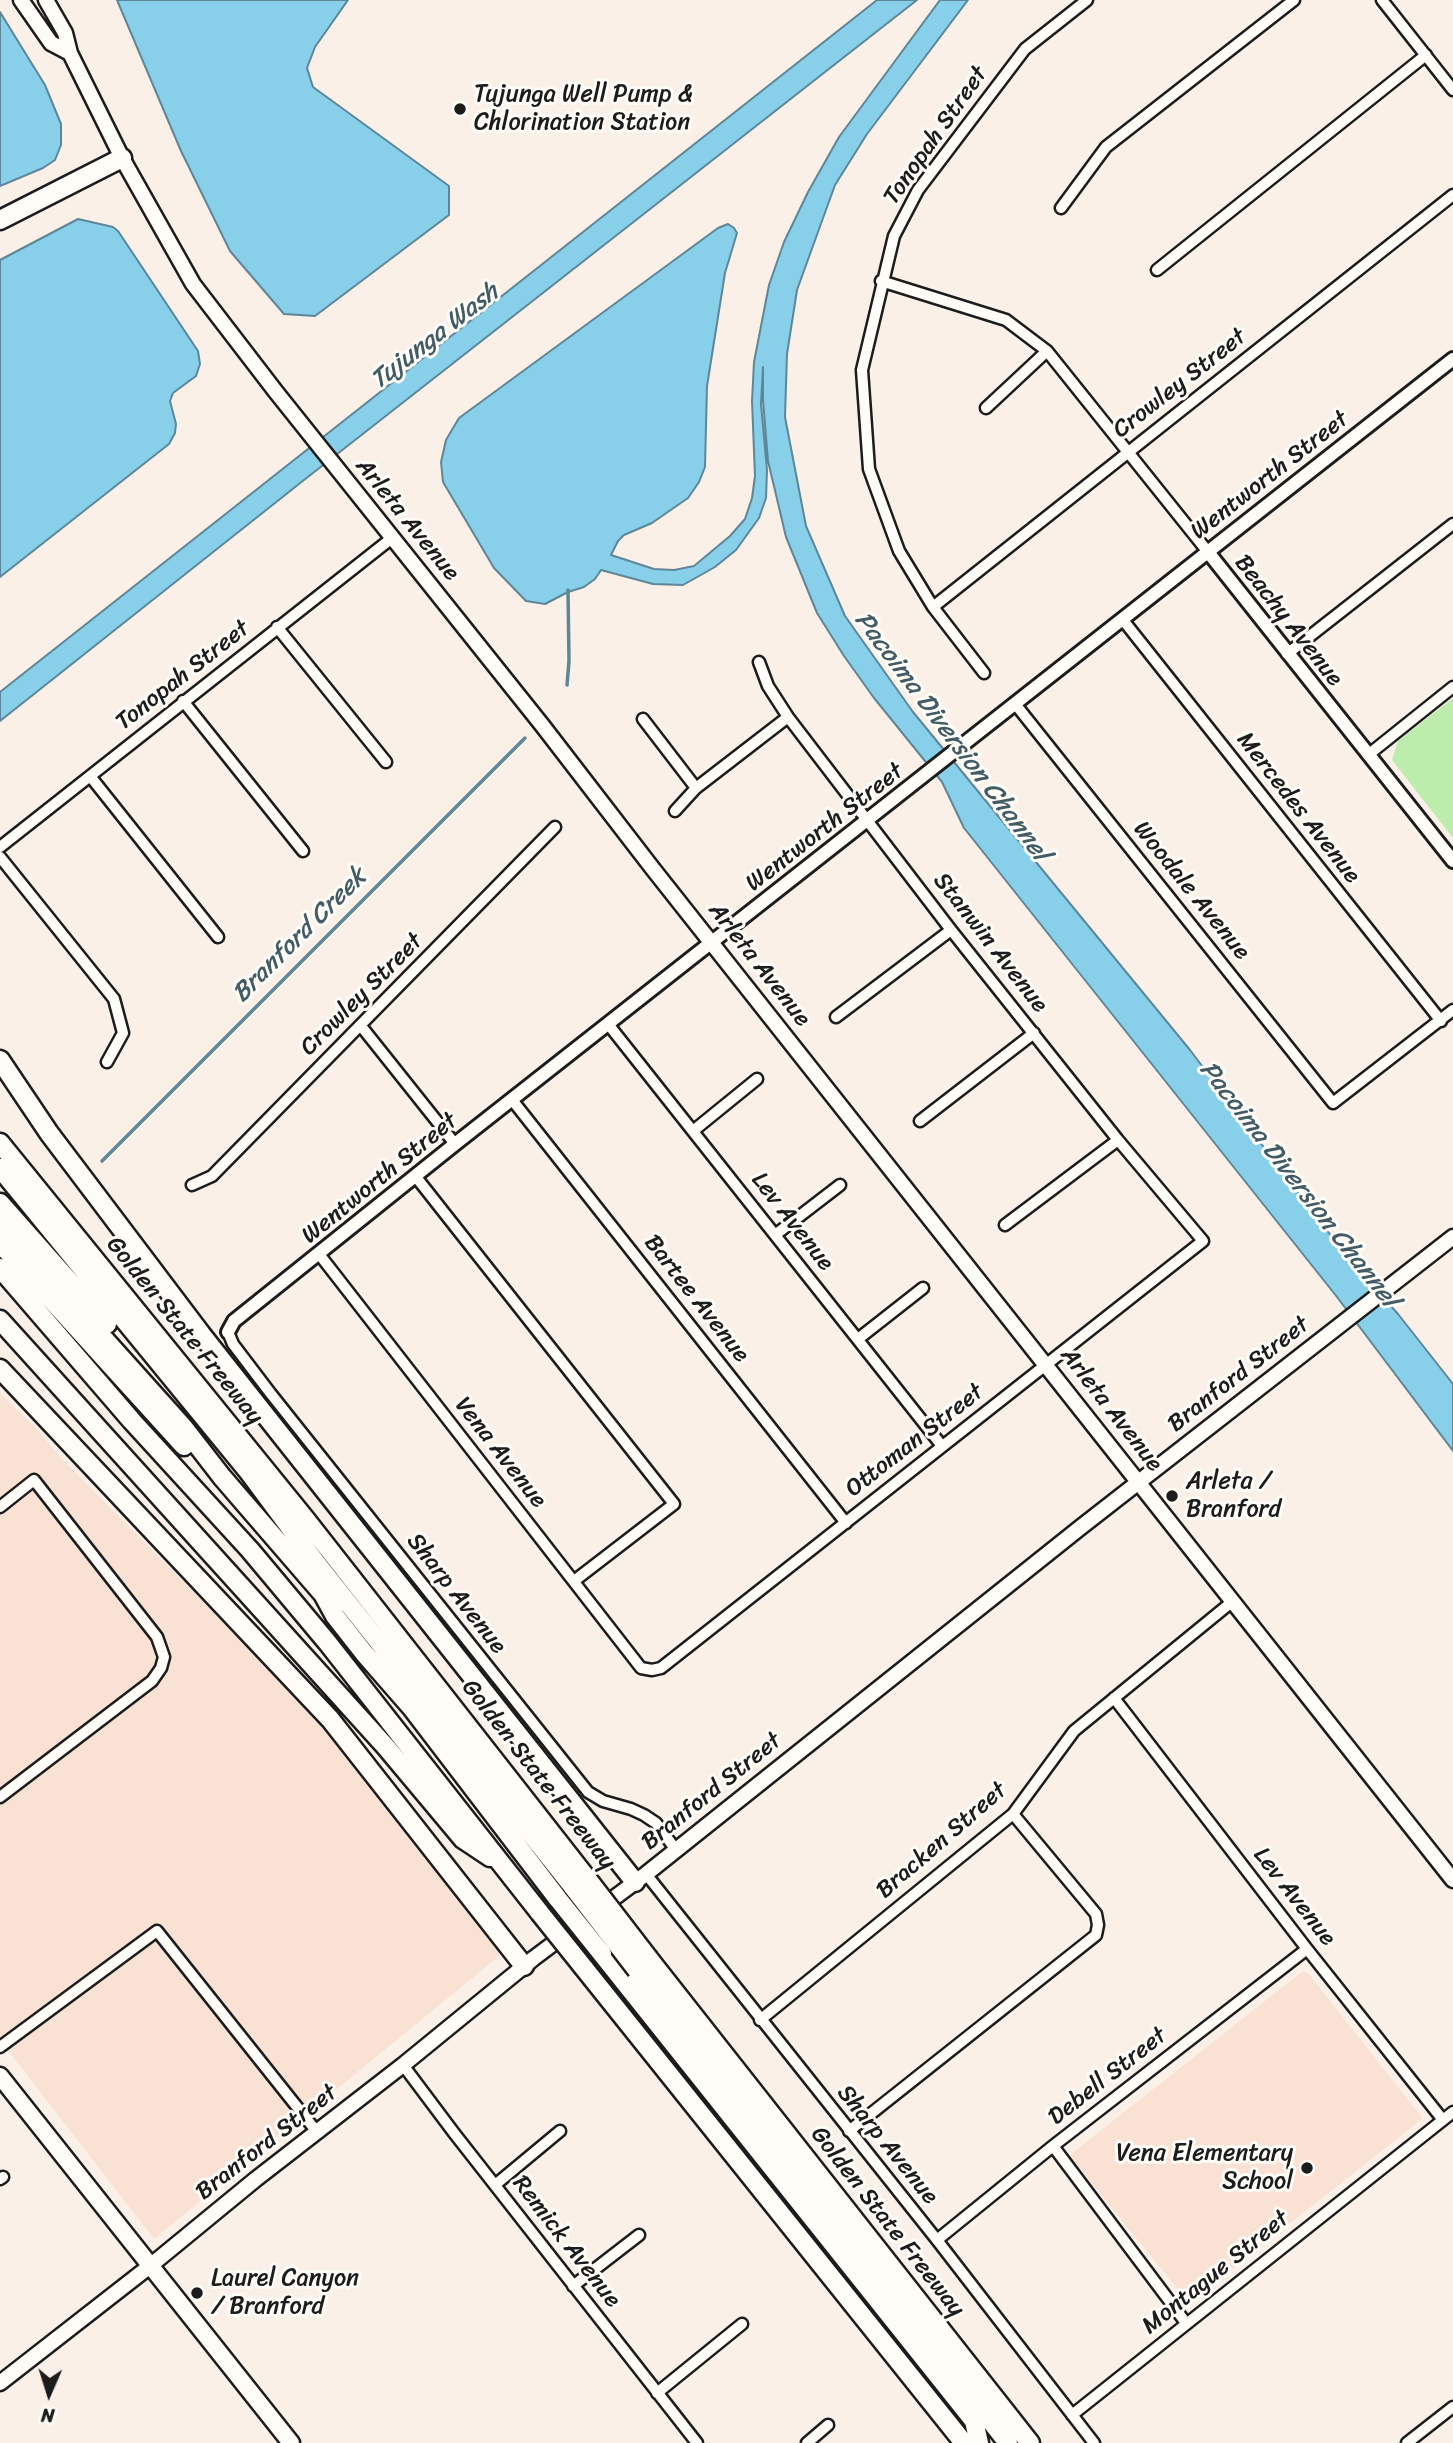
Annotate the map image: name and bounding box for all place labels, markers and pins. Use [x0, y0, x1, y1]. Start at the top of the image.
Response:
place label: Tujunga Well Pump & Chlorination Station [474, 81, 693, 137]
marker: Tujunga Well Pump & Chlorination Station [452, 101, 468, 117]
place label: Arleta / Branford [1186, 1468, 1281, 1524]
marker: Arleta / Branford [1164, 1488, 1180, 1504]
place label: Vena Elementary School [1116, 2140, 1293, 2196]
marker: Vena Elementary School [1299, 2160, 1315, 2176]
place label: Laurel Canyon / Branford [211, 2265, 359, 2321]
marker: Laurel Canyon / Branford [189, 2285, 205, 2301]

